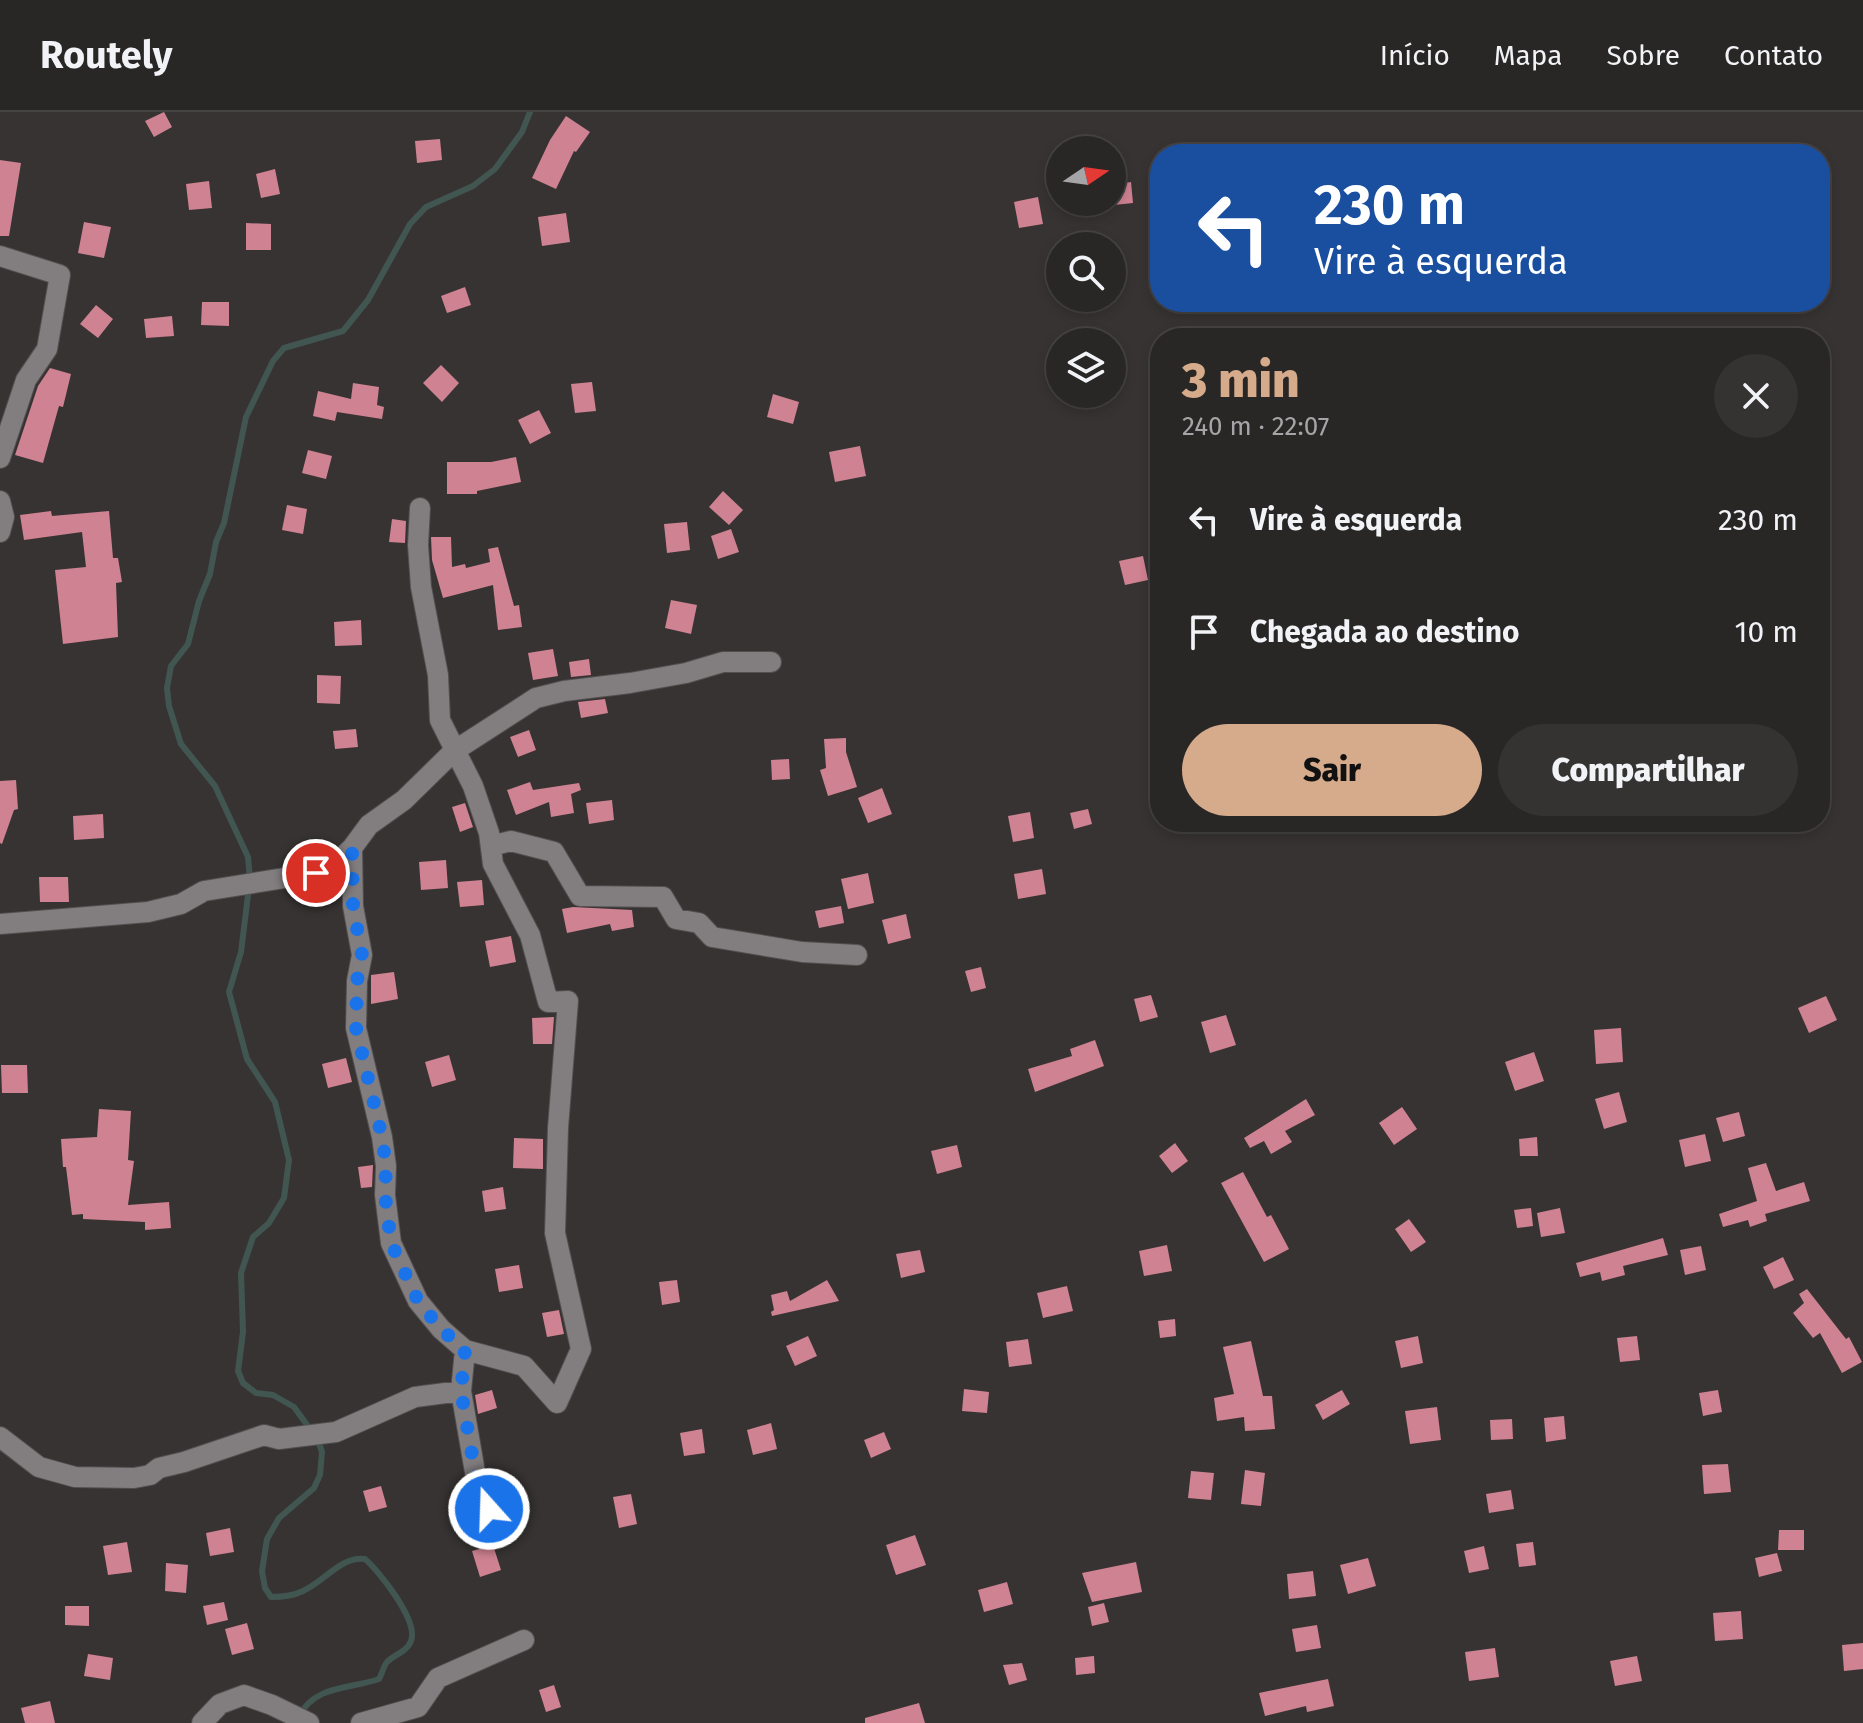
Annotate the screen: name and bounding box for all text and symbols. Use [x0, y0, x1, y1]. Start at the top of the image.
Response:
text: Routely [40, 32, 172, 78]
text: Início [1380, 39, 1450, 72]
text: Mapa [1494, 39, 1562, 72]
text: Sobre [1606, 39, 1680, 72]
text: Contato [1724, 39, 1823, 72]
north arrow [1046, 136, 1126, 216]
map controls [1046, 136, 1126, 408]
text: 230 m [1314, 172, 1465, 239]
icon: left [1182, 176, 1286, 280]
button: search [1046, 232, 1126, 312]
text: Vire à esquerda [1314, 240, 1568, 284]
button: layers [1046, 328, 1126, 408]
text: 3 min [1182, 352, 1300, 410]
button: close [1714, 354, 1798, 438]
text: 240 m · 22:07 [1182, 411, 1329, 442]
icon: left [1182, 498, 1226, 542]
text: Vire à esquerda [1250, 502, 1462, 538]
text: 230 m [1718, 502, 1798, 538]
icon: arrive [1182, 610, 1226, 654]
text: Chegada ao destino [1250, 614, 1520, 650]
text: 10 m [1735, 614, 1798, 650]
button: Sair [1182, 724, 1482, 816]
button: Compartilhar [1498, 724, 1798, 816]
pin [282, 839, 350, 907]
icon: arrive [294, 851, 338, 895]
position arrow [447, 1467, 531, 1551]

